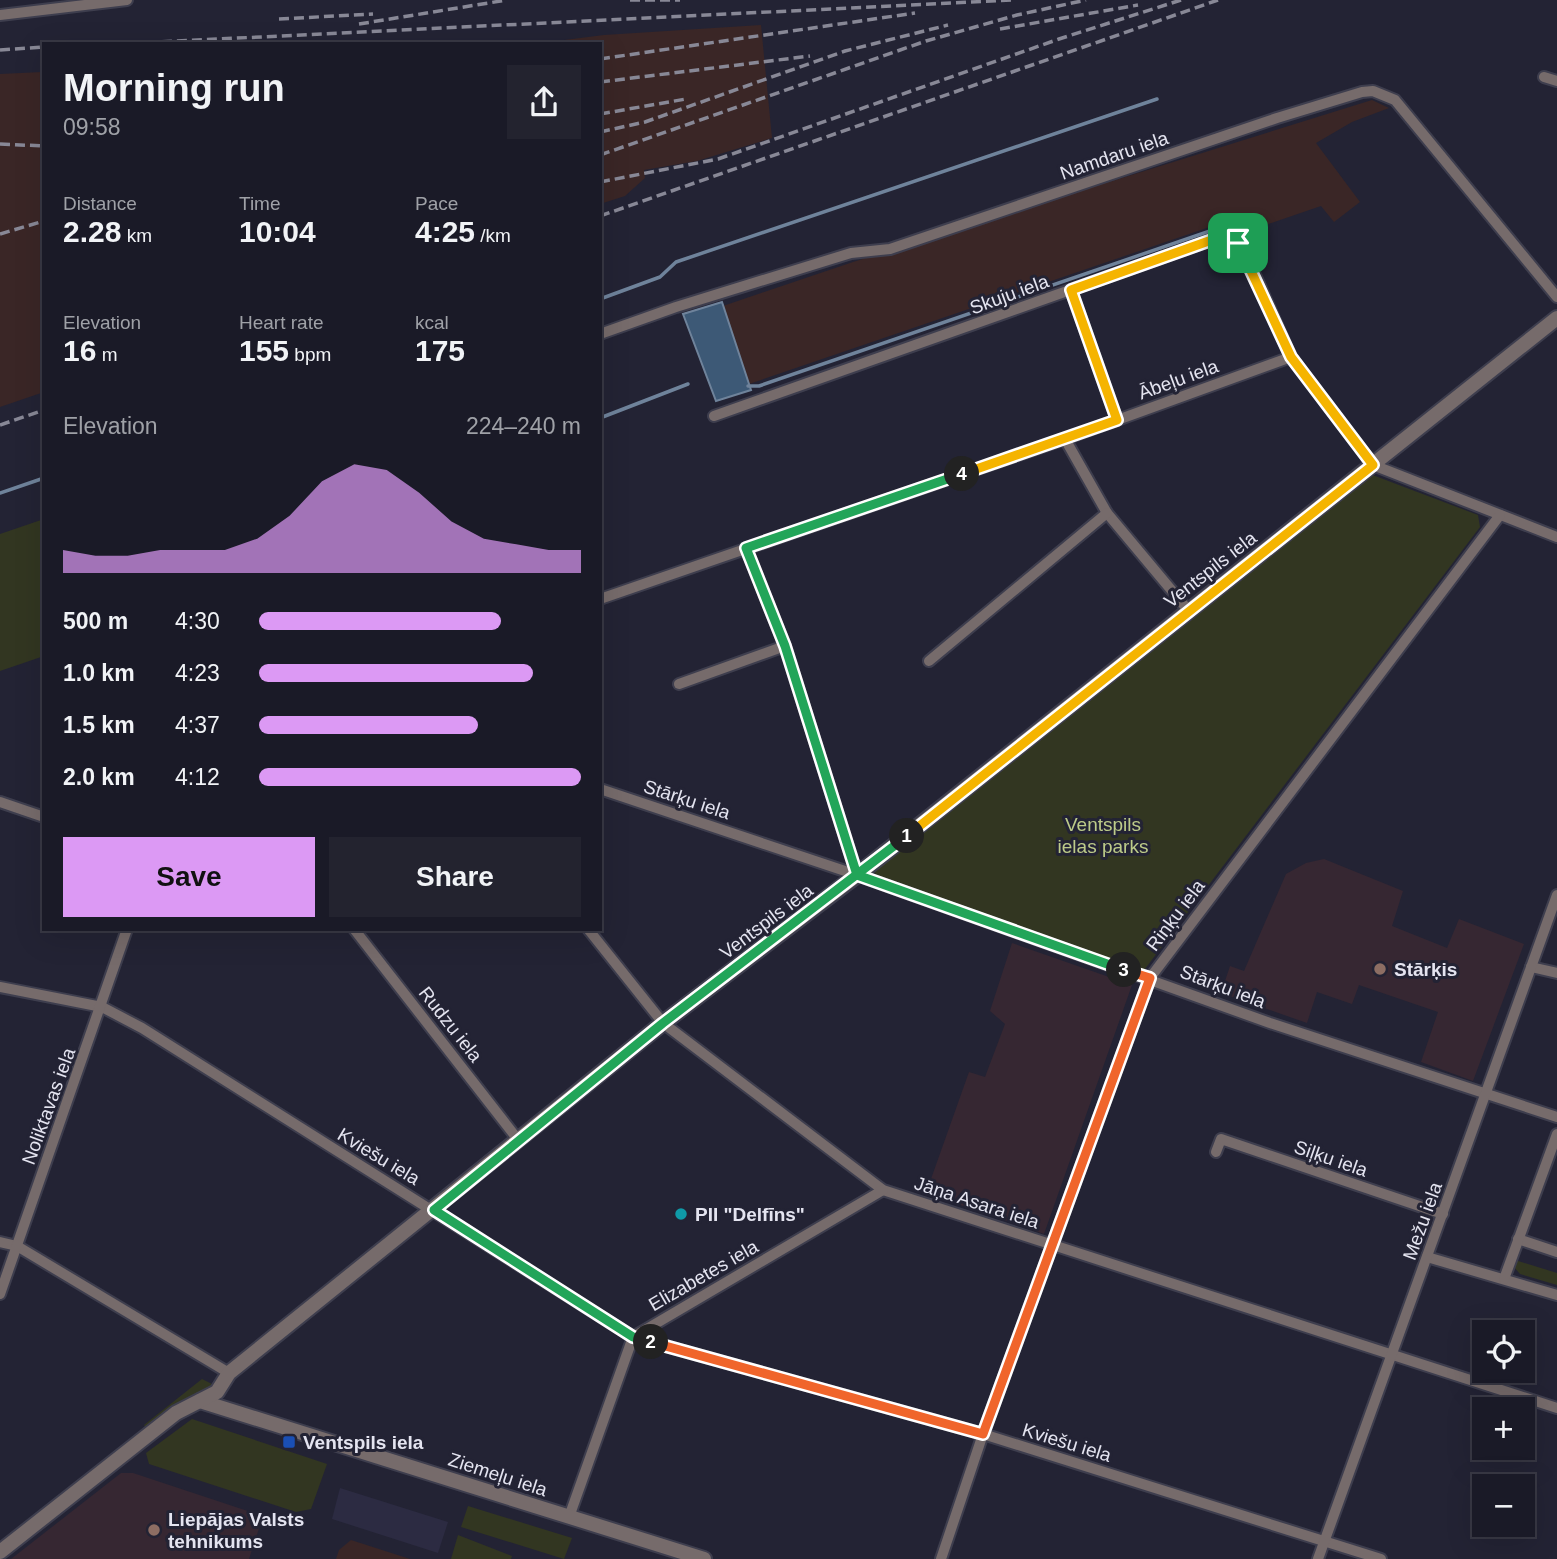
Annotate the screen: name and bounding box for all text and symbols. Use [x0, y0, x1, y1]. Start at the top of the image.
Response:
button: share [507, 65, 581, 139]
text: Morning run [63, 67, 285, 109]
text: 09:58 [63, 114, 121, 140]
street label: Namdaru iela [1057, 127, 1171, 184]
text: Distance [63, 193, 137, 214]
text: Time [239, 193, 281, 214]
text: Pace [415, 193, 458, 214]
pin [1208, 213, 1268, 273]
text: 2.28 [63, 215, 121, 248]
text: 10:04 [239, 215, 316, 248]
text: 4:25 [415, 215, 475, 248]
icon: arrive [1219, 224, 1257, 262]
text: km [121, 225, 152, 246]
text: /km [475, 225, 511, 246]
street label: Skuju iela [967, 270, 1052, 318]
text: Elevation [63, 312, 141, 333]
text: Heart rate [239, 312, 323, 333]
text: kcal [415, 312, 449, 333]
text: 16 [63, 334, 96, 367]
text: 155 [239, 334, 289, 367]
text: 175 [415, 334, 465, 367]
text: m [96, 344, 117, 365]
text: bpm [289, 344, 331, 365]
street label: Ābeļu iela [1135, 355, 1221, 404]
text: Elevation [63, 413, 158, 439]
text: 224–240 m [466, 413, 581, 439]
pin: 4 [944, 456, 979, 491]
text: 4 [956, 463, 967, 484]
street label: Ventspils iela [1160, 527, 1261, 612]
text: 500 m [63, 608, 128, 634]
text: 4:30 [175, 608, 220, 634]
text: 1.0 km [63, 660, 135, 686]
text: 4:23 [175, 660, 220, 686]
text: 1.5 km [63, 712, 135, 738]
text: 4:37 [175, 712, 220, 738]
text: 2.0 km [63, 764, 135, 790]
text: 4:12 [175, 764, 220, 790]
street label: Stārķu iela [641, 776, 733, 823]
park label: Ventspils ielas parks [1058, 814, 1148, 857]
pin: 1 [890, 818, 925, 854]
text: 1 [901, 825, 912, 846]
button: Save [63, 837, 315, 917]
button: Share [329, 837, 581, 917]
street label: Riņķu iela [1142, 875, 1209, 955]
street label: Ventspils iela [716, 879, 817, 963]
pin: 3 [1106, 953, 1142, 988]
text: 3 [1118, 959, 1129, 980]
place label: Stārķis [1394, 959, 1457, 980]
street label: Stārķu iela [1177, 961, 1269, 1013]
marker: Stārķis [1372, 961, 1388, 977]
street label: Rudzu iela [415, 982, 487, 1066]
street label: Noliktavas iela [18, 1045, 79, 1167]
street label: Kviešu iela [334, 1124, 424, 1189]
street label: Siļķu iela [1291, 1136, 1371, 1181]
street label: Jāņa Asara iela [912, 1172, 1042, 1233]
street label: Mežu iela [1399, 1179, 1446, 1263]
place label: PII "Delfīns" [695, 1204, 805, 1225]
marker: PII "Delfīns" [673, 1206, 689, 1222]
street label: Elizabetes iela [645, 1235, 762, 1315]
map controls [1472, 1320, 1535, 1537]
button: locate [1472, 1320, 1535, 1383]
pin: 2 [634, 1324, 668, 1360]
text: 2 [645, 1331, 656, 1352]
button: + [1472, 1397, 1535, 1460]
street label: Kviešu iela [1020, 1419, 1114, 1466]
place label: Ventspils iela [303, 1432, 424, 1453]
marker: Ventspils iela [281, 1434, 297, 1450]
street label: Ziemeļu iela [446, 1449, 550, 1500]
button: − [1472, 1474, 1535, 1537]
place label: Liepājas Valsts tehnikums [168, 1509, 304, 1552]
marker: Liepājas Valsts tehnikums [146, 1522, 162, 1538]

